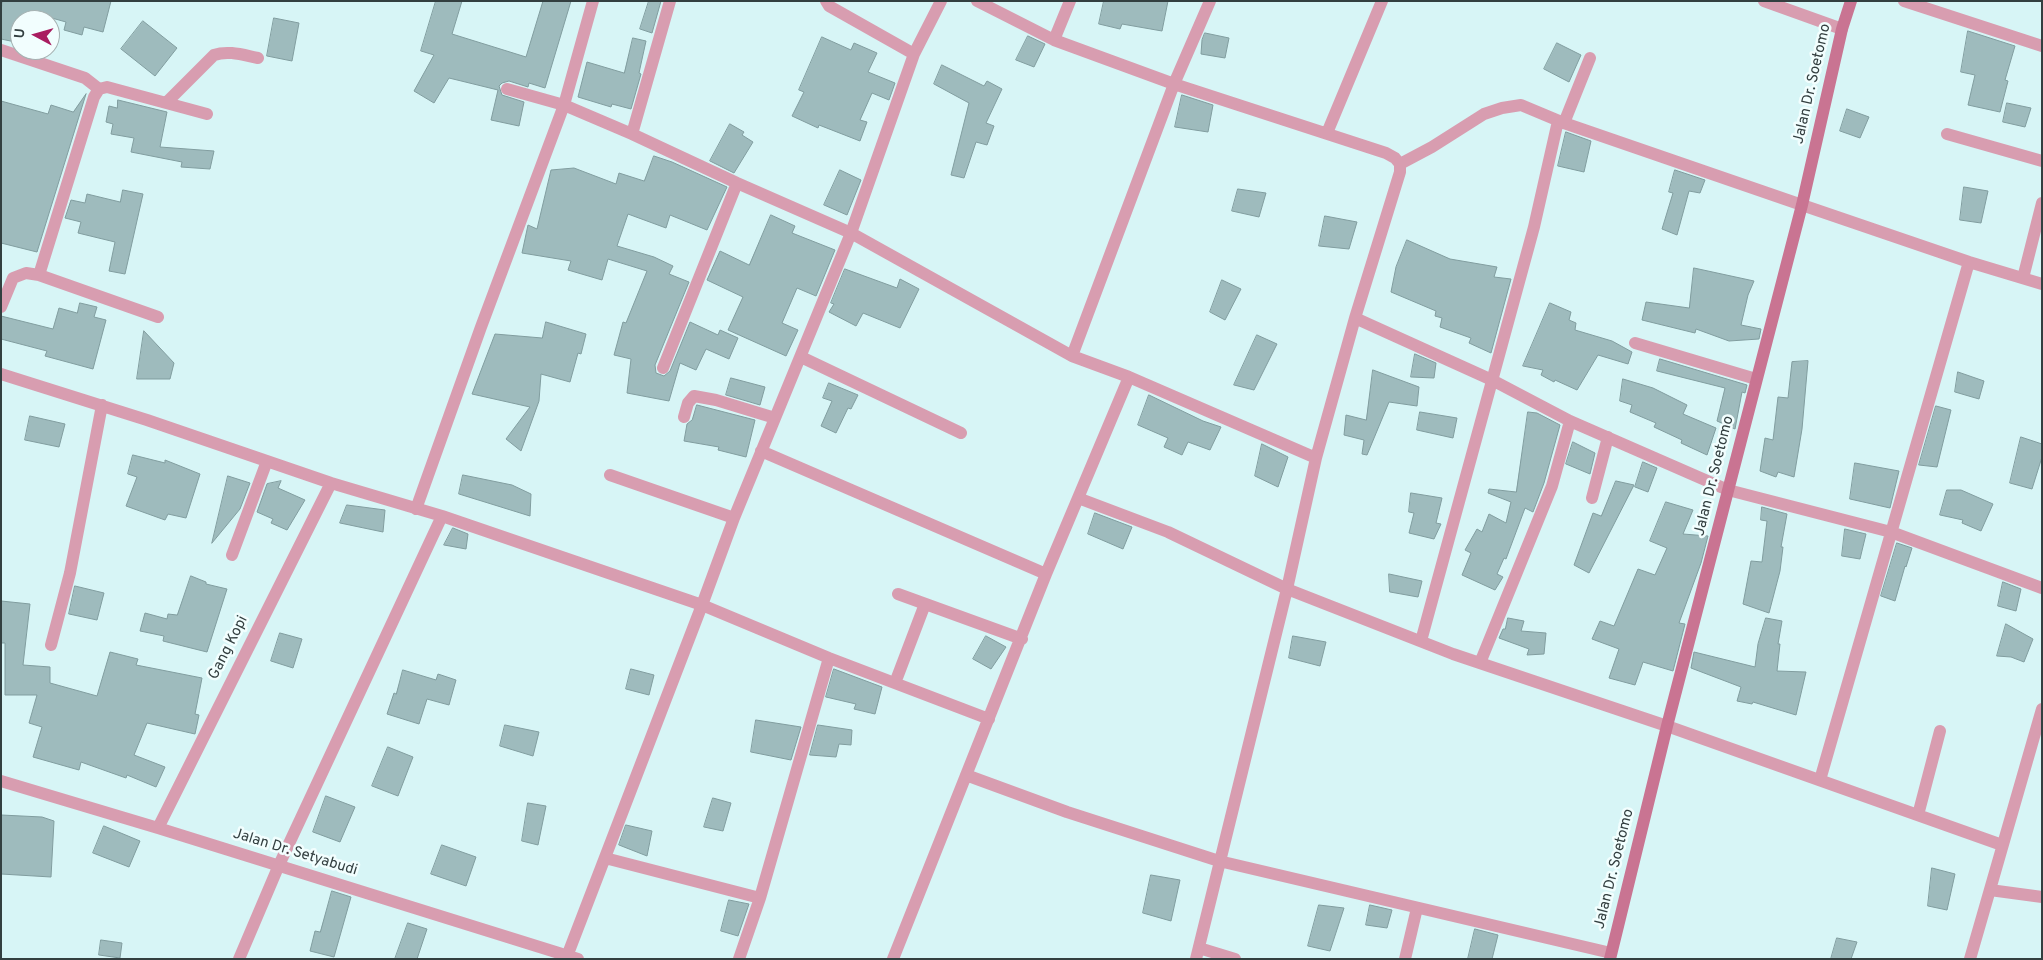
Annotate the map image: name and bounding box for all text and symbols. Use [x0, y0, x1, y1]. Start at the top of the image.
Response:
north arrow [10, 10, 60, 60]
street label: Jalan Dr. Soetomo [1790, 22, 1836, 146]
text: U [12, 28, 30, 39]
street label: Jalan Dr. Soetomo [1691, 414, 1739, 538]
street label: Gang Kopi [205, 613, 253, 683]
street label: Jalan Dr. Soetomo [1591, 807, 1639, 931]
street label: Jalan Dr. Setyabudi [231, 826, 359, 880]

